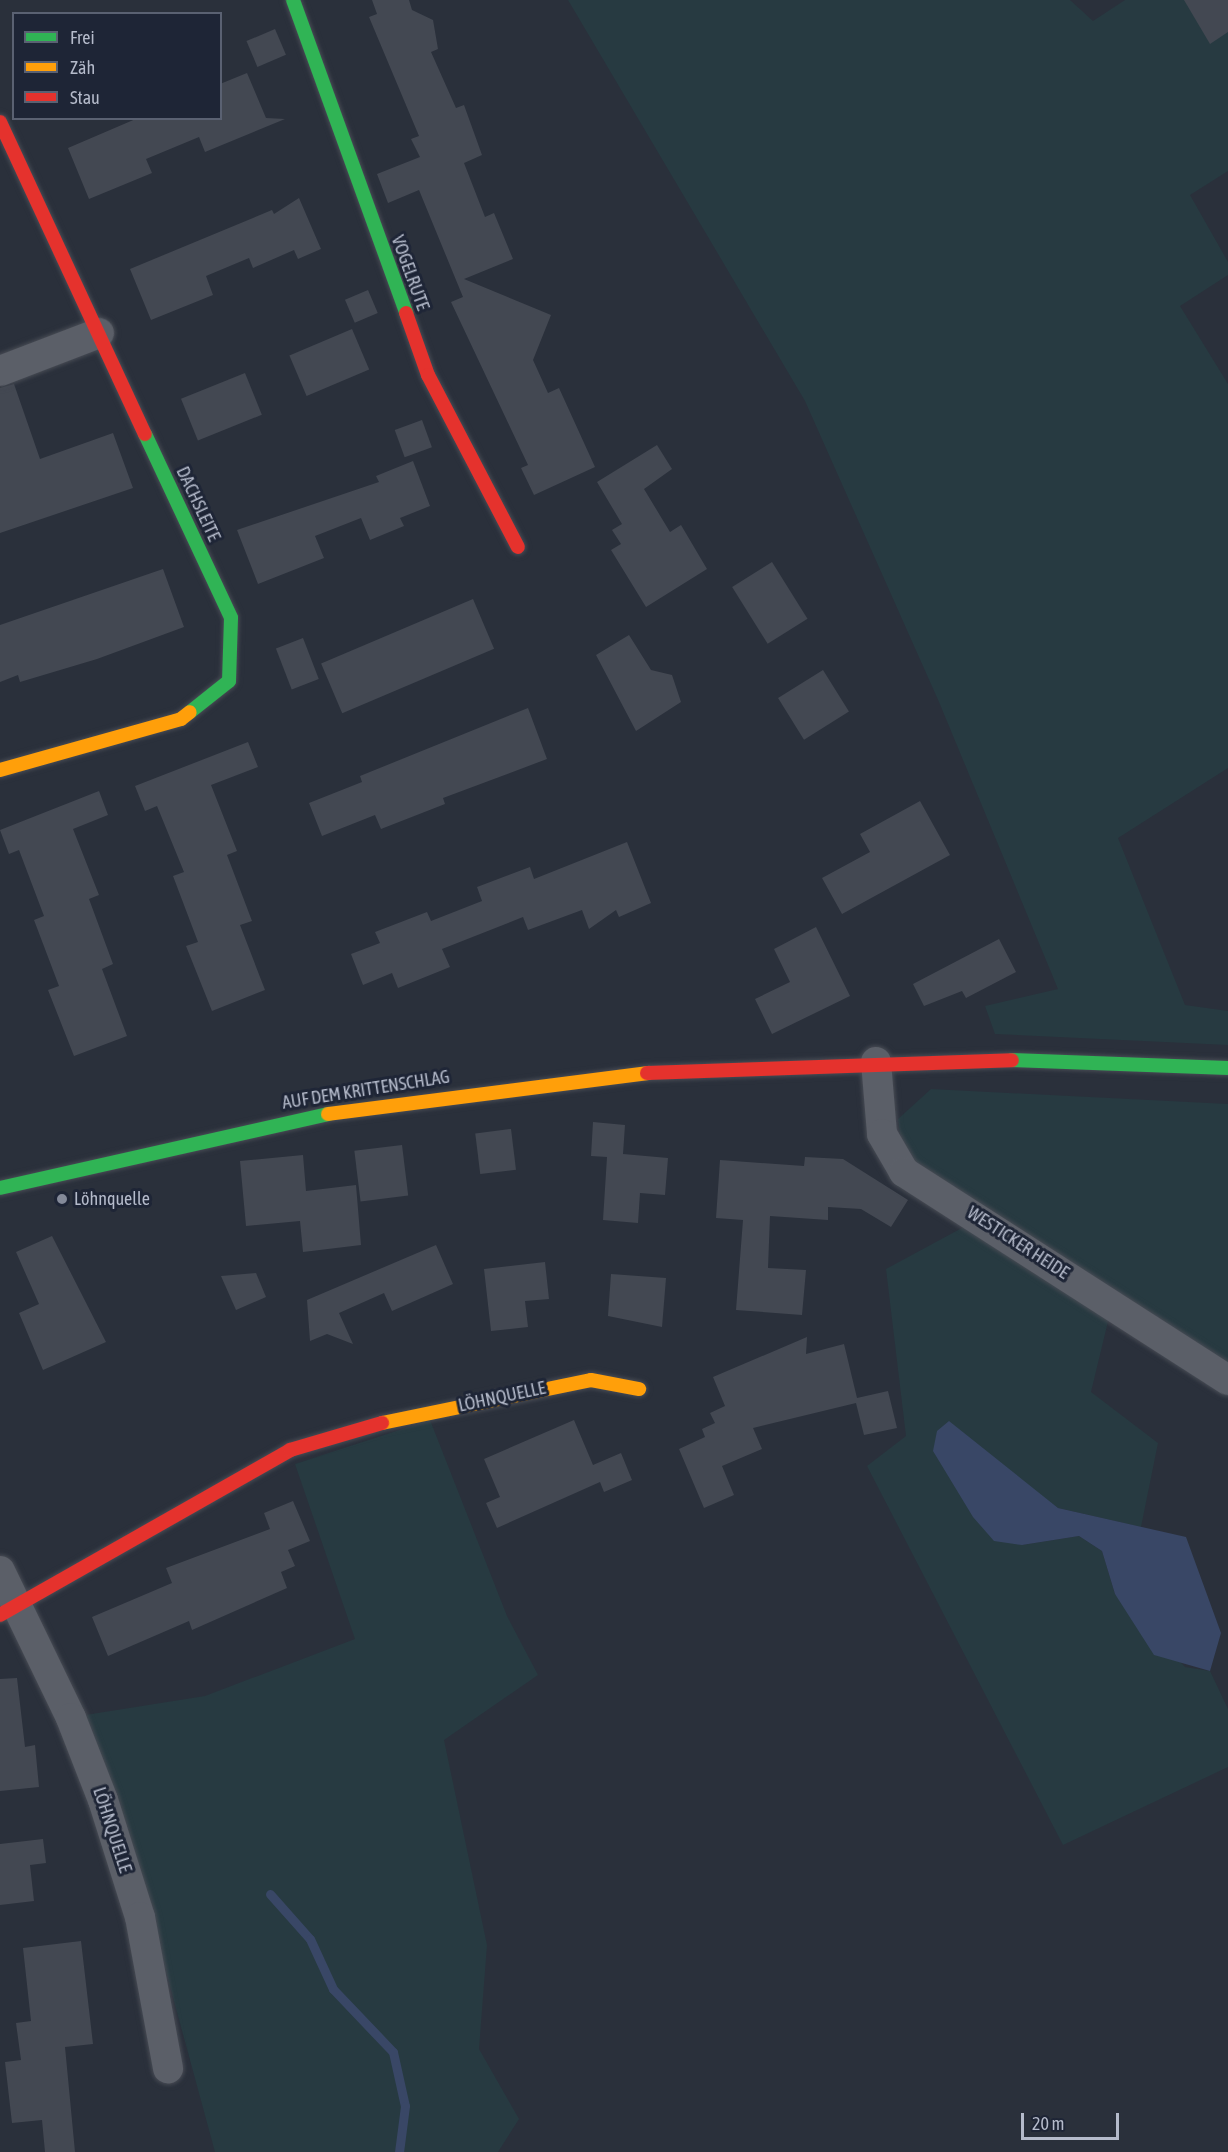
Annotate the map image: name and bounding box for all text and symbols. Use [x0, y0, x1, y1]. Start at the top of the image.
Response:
legend [12, 12, 222, 120]
text: Frei [70, 27, 95, 48]
text: Zäh [70, 57, 95, 78]
text: Stau [70, 87, 100, 108]
street label: VOGELRUTE [386, 232, 434, 314]
street label: DACHSLEITE [171, 463, 225, 545]
street label: AUF DEM KRITTENSCHLAG [281, 1066, 451, 1114]
place label: Löhnquelle [74, 1188, 150, 1210]
marker: Löhnquelle [55, 1192, 69, 1206]
street label: WESTICKER HEIDE [963, 1202, 1073, 1284]
street label: LÖHNQUELLE [456, 1377, 548, 1417]
street label: LÖHNQUELLE [88, 1785, 136, 1875]
scale bar [1024, 2101, 1122, 2139]
text: 20 m [1032, 2113, 1064, 2134]

